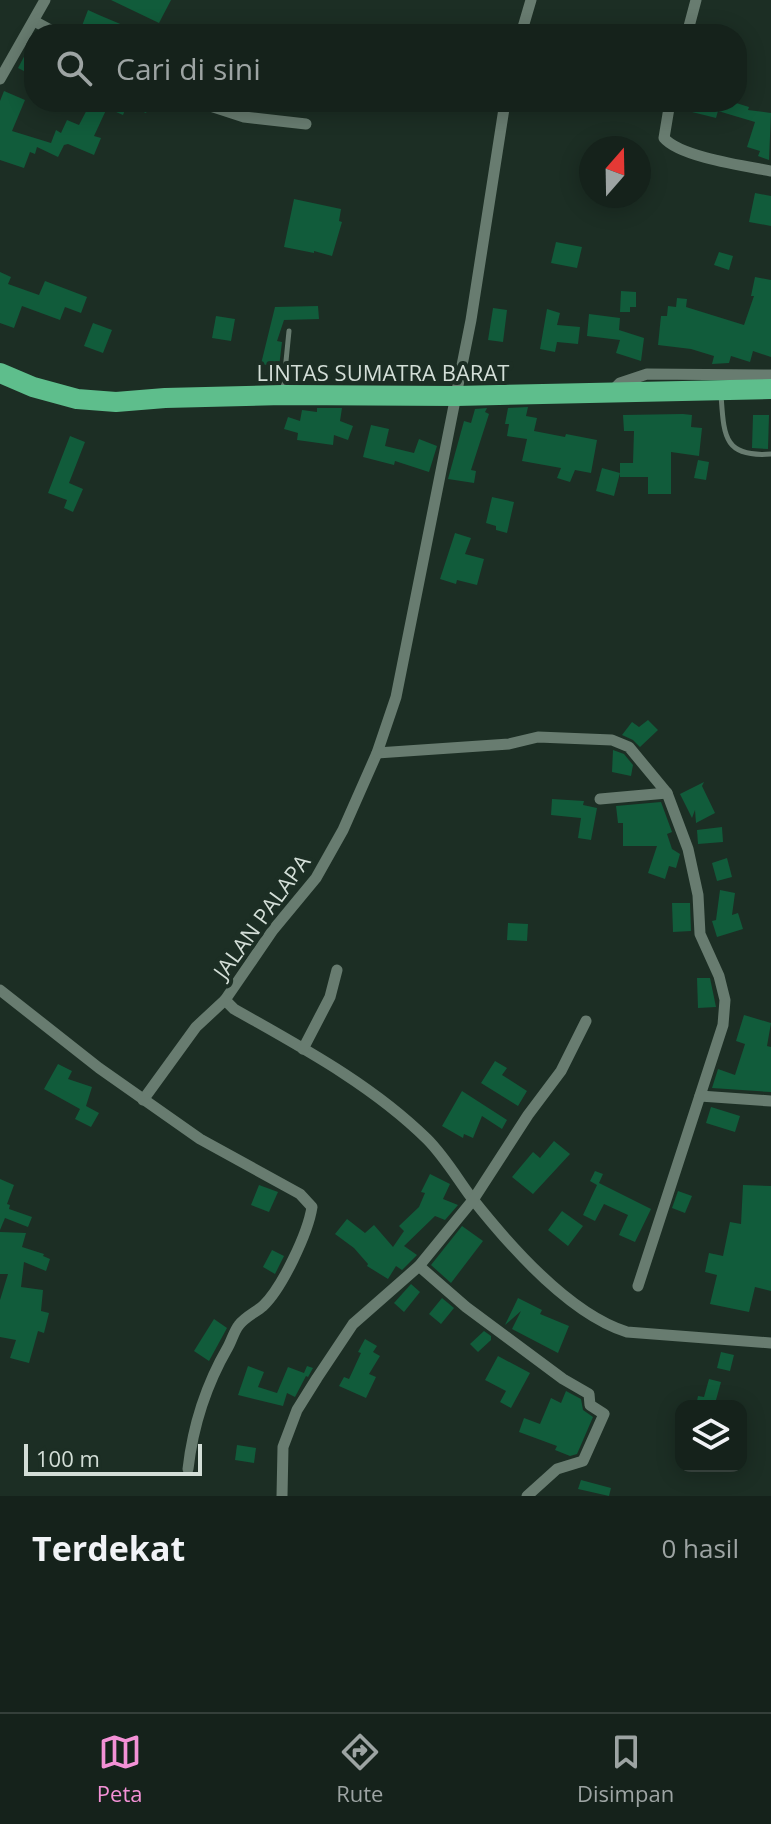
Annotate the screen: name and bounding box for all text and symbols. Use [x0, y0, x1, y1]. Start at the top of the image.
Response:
search box [24, 24, 747, 112]
icon: search [52, 46, 96, 90]
text: Cari di sini [116, 48, 261, 89]
north arrow [579, 136, 651, 208]
street label: LINTAS SUMATRA BARAT [257, 357, 509, 387]
street label: JALAN PALAPA [204, 848, 316, 986]
map controls [675, 1400, 747, 1472]
button: layers [675, 1400, 747, 1472]
scale bar [24, 1440, 202, 1476]
text: 100 m [36, 1443, 100, 1473]
text: Terdekat [32, 1525, 185, 1571]
text: 0 hasil [661, 1530, 739, 1566]
tab: Peta [97, 1730, 142, 1808]
tab: Rute [336, 1730, 383, 1808]
tab: Disimpan [577, 1730, 674, 1808]

